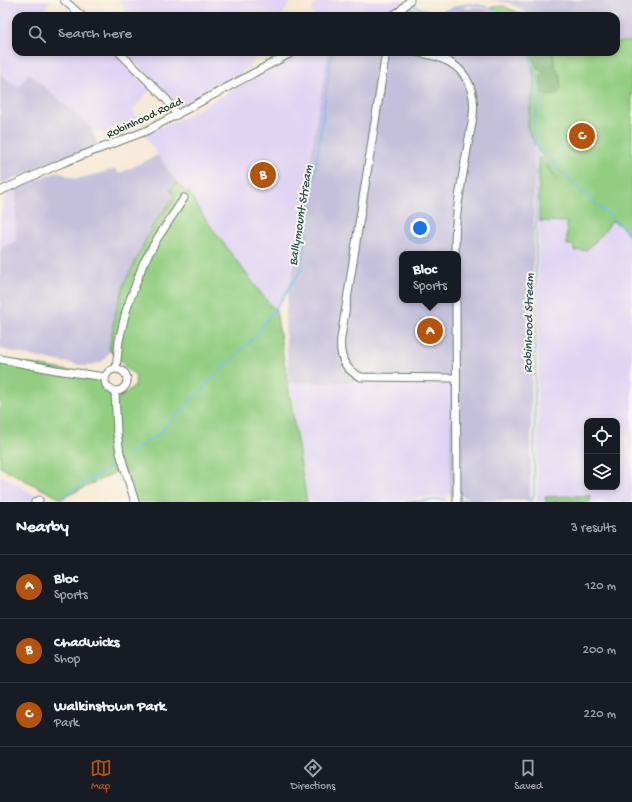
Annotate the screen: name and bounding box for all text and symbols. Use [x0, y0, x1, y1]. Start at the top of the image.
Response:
search box [12, 12, 620, 56]
icon: search [26, 23, 48, 45]
text: Search here [58, 25, 132, 43]
street label: Robinhood Road [105, 95, 186, 143]
pin: C [569, 121, 595, 151]
pin: B [250, 160, 276, 190]
water label: Ballymount Stream [286, 163, 317, 267]
your location [410, 218, 430, 238]
popup [399, 251, 461, 303]
text: Bloc [413, 261, 437, 279]
water label: Robinhood Stream [521, 272, 538, 373]
text: Sports [413, 279, 447, 294]
pin: A [417, 316, 443, 346]
map controls [584, 418, 620, 490]
button: locate [584, 418, 620, 454]
button: layers [584, 454, 620, 490]
text: Nearby [16, 518, 69, 538]
text: 3 results [571, 521, 616, 536]
text: Bloc [54, 570, 78, 588]
text: A [25, 579, 33, 594]
text: 120 m [585, 579, 616, 594]
text: Sports [54, 588, 88, 603]
text: Chadwicks [54, 634, 120, 652]
text: B [26, 643, 32, 658]
text: 200 m [583, 643, 616, 658]
text: Shop [54, 652, 80, 667]
text: Walkinstown Park [54, 698, 166, 716]
text: C [25, 707, 33, 722]
text: 220 m [584, 707, 616, 722]
text: Park [54, 716, 79, 731]
tab: Map [90, 757, 112, 793]
tab: Directions [291, 757, 335, 793]
tab: Saved [514, 757, 542, 793]

